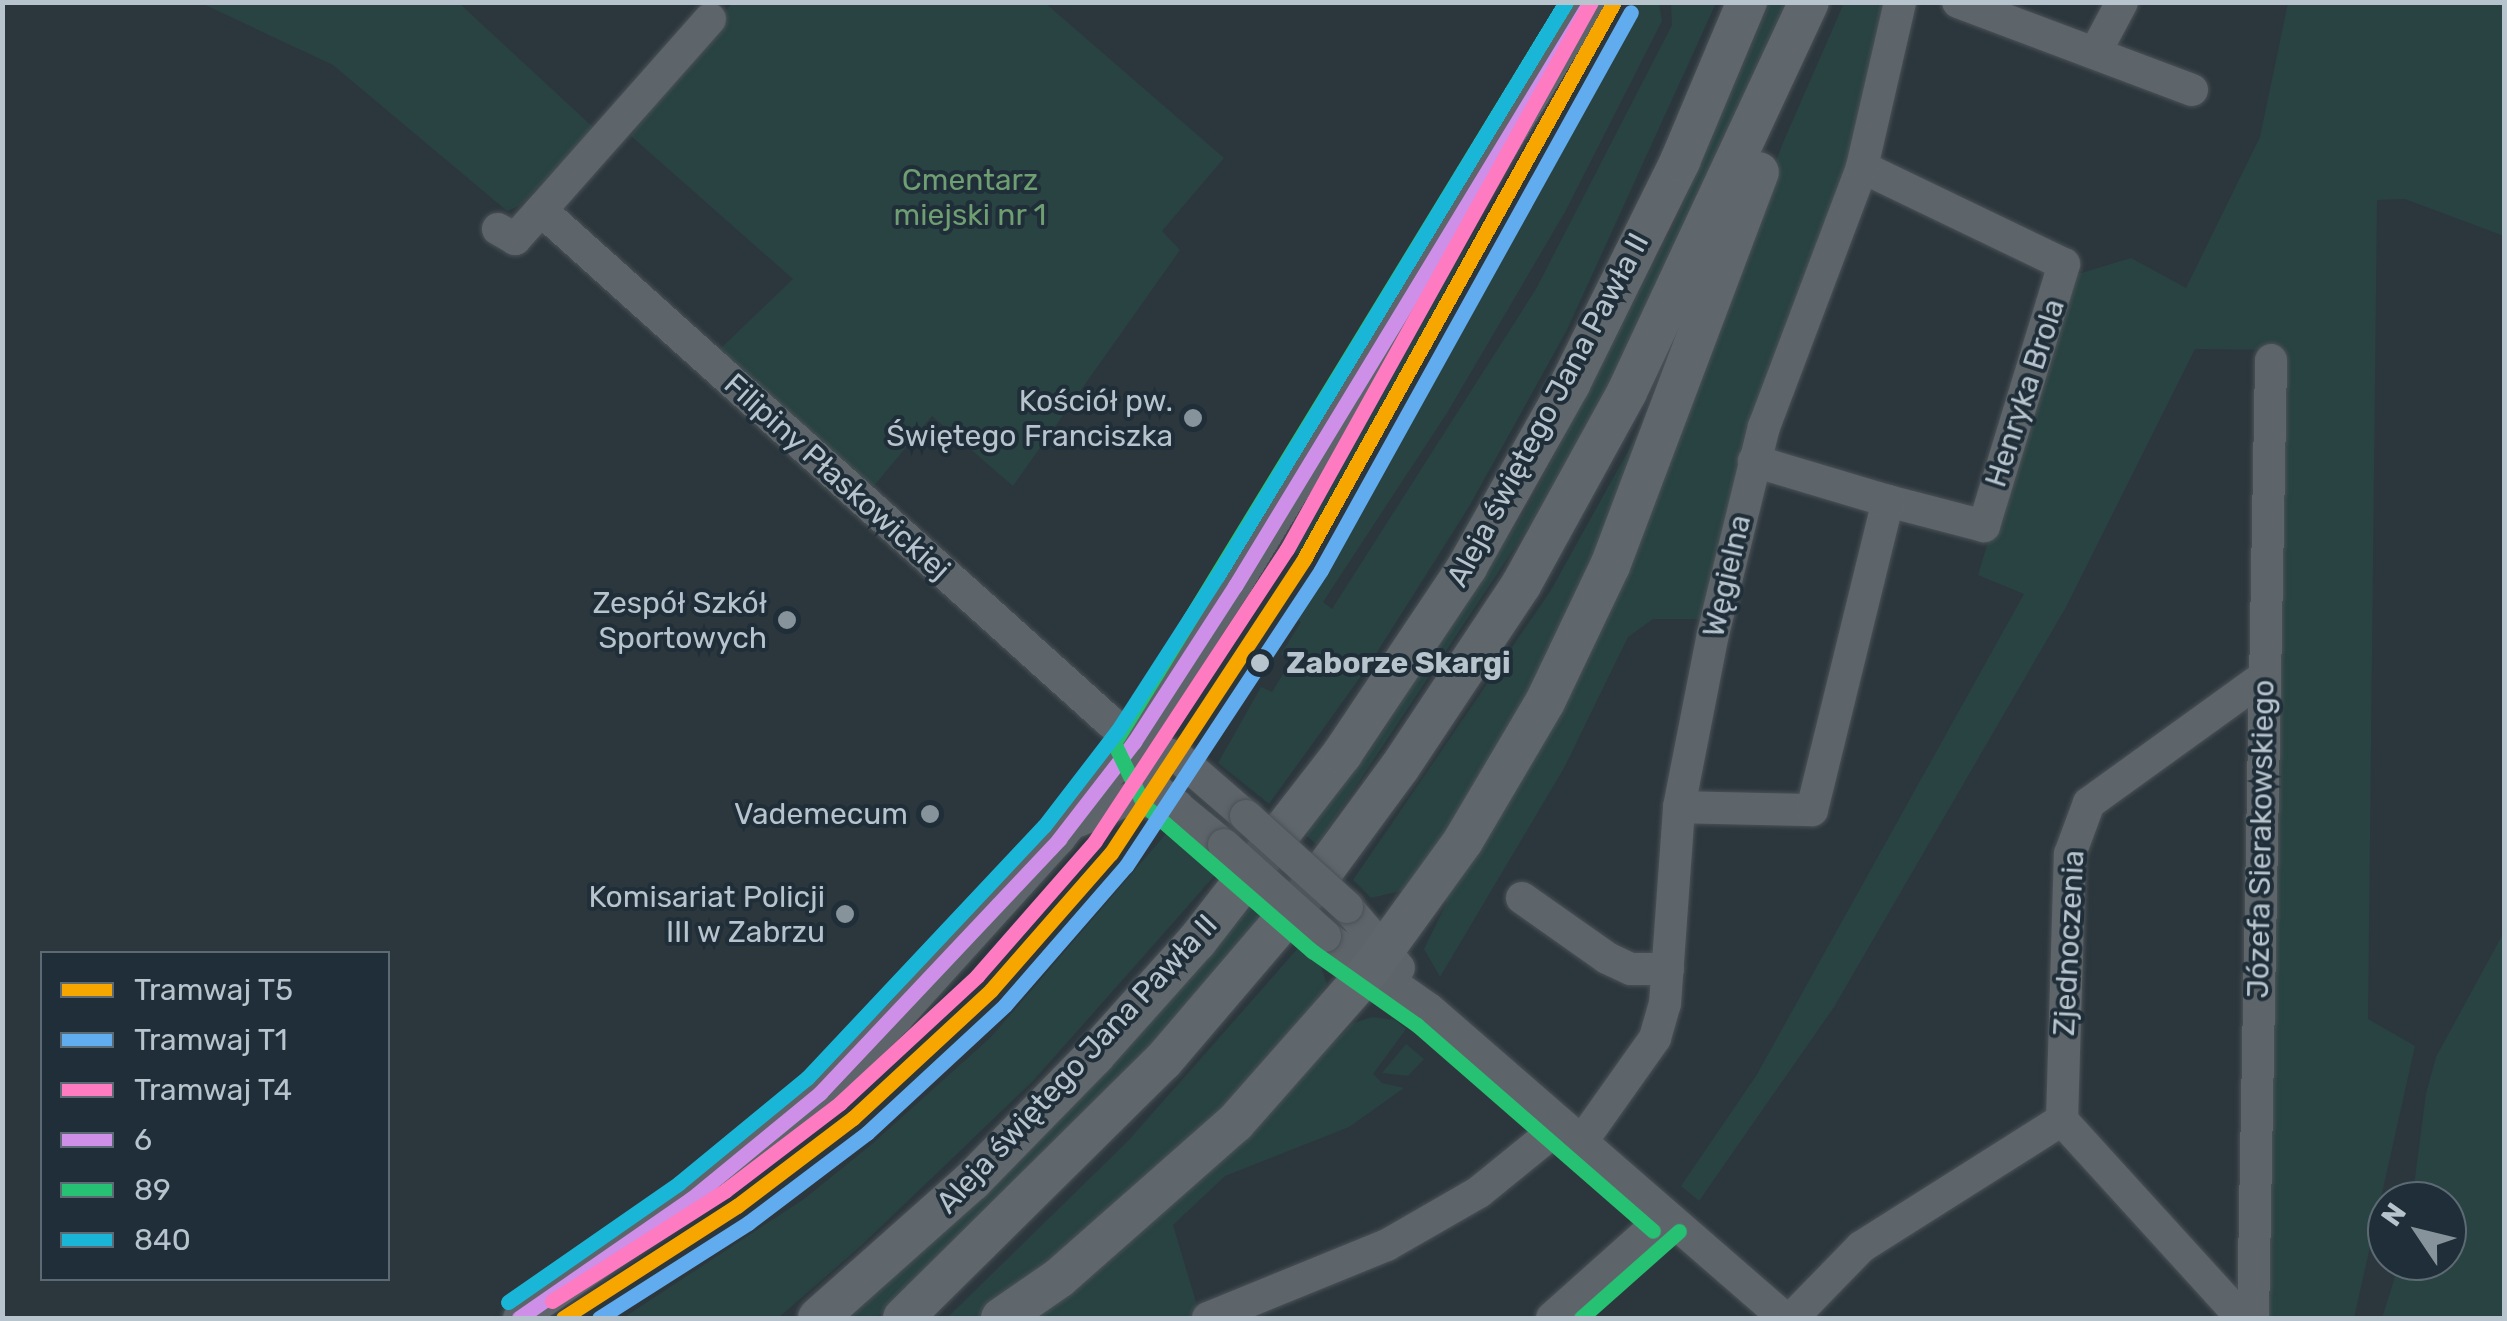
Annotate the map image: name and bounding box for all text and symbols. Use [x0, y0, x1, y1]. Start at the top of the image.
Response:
park label: Cmentarz miejski nr 1 [893, 162, 1047, 232]
street label: Aleja świętego Jana Pawła II [1439, 227, 1657, 593]
street label: Henryka Brola [1978, 294, 2072, 492]
street label: Filipiny Płaskowickiej [716, 366, 958, 588]
place label: Kościół pw. Świętego Franciszka [886, 383, 1173, 454]
marker: Kościół pw. Świętego Franciszka [1182, 407, 1204, 429]
street label: Węgielna [1695, 511, 1759, 641]
place label: Zespół Szkół Sportowych [592, 585, 767, 656]
marker: Zespół Szkół Sportowych [776, 609, 798, 631]
place label: Zaborze Skargi [1286, 645, 1511, 681]
marker: Zaborze Skargi [1243, 646, 1277, 680]
street label: Józefa Sierakowskiego [2240, 679, 2282, 999]
place label: Vademecum [734, 796, 908, 832]
marker: Vademecum [917, 801, 943, 827]
street label: Zjednoczenia [2046, 849, 2092, 1037]
place label: Komisariat Policji III w Zabrzu [588, 879, 825, 950]
marker: Komisariat Policji III w Zabrzu [834, 903, 856, 925]
street label: Aleja świętego Jana Pawła II [929, 907, 1225, 1221]
legend [40, 951, 390, 1281]
text: Tramwaj T5 [134, 972, 293, 1008]
text: Tramwaj T1 [134, 1022, 288, 1058]
text: Tramwaj T4 [134, 1072, 292, 1108]
text: 6 [134, 1122, 152, 1158]
text: 89 [134, 1172, 171, 1208]
north arrow [2367, 1181, 2467, 1281]
text: N [2374, 1197, 2413, 1232]
text: 840 [134, 1222, 191, 1258]

